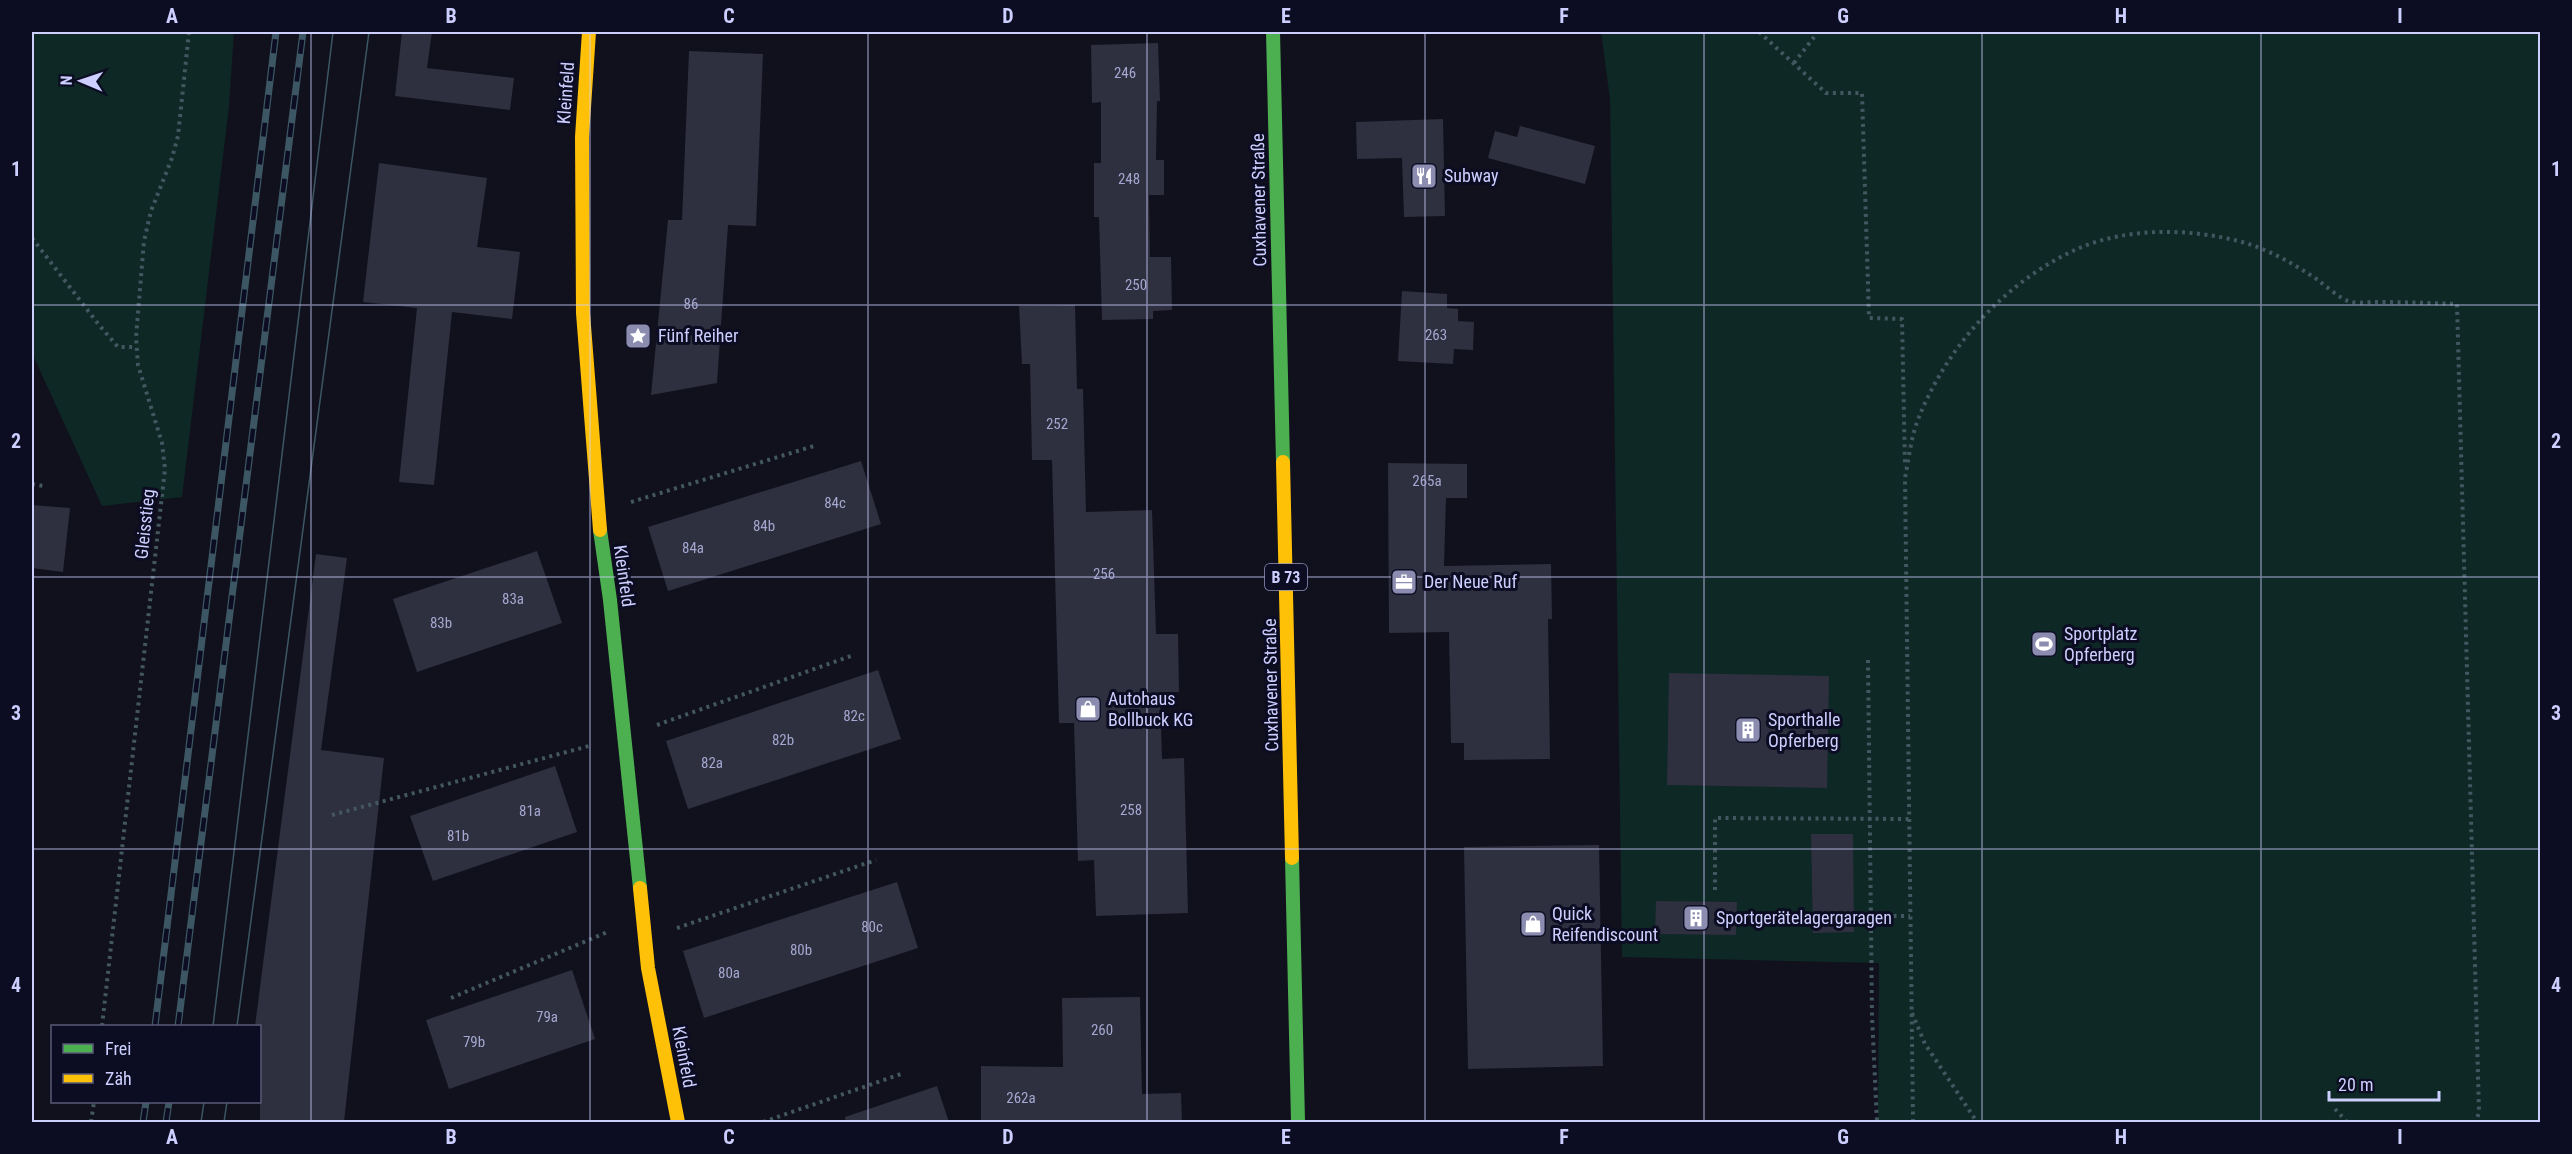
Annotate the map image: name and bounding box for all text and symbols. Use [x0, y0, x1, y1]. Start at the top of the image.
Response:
text: A [166, 4, 178, 28]
text: B [445, 4, 457, 28]
text: C [723, 4, 735, 28]
text: D [1002, 4, 1014, 28]
text: E [1281, 4, 1291, 28]
text: F [1559, 4, 1569, 28]
text: G [1837, 4, 1849, 28]
text: H [2115, 4, 2127, 28]
text: I [2397, 4, 2403, 28]
north arrow [51, 51, 111, 111]
street label: Kleinfeld [553, 61, 578, 125]
house number: 246 [1114, 64, 1136, 82]
text: N [57, 75, 76, 86]
street label: Cuxhavener Straße [1247, 133, 1270, 267]
text: 1 [11, 157, 21, 181]
text: 1 [2551, 157, 2561, 181]
restaurant icon: Subway [1409, 161, 1439, 191]
place label: Subway [1444, 165, 1499, 186]
house number: 248 [1118, 170, 1140, 188]
house number: 250 [1125, 276, 1147, 294]
house number: 86 [684, 295, 698, 313]
place icon: Fünf Reiher [623, 321, 653, 351]
place label: Fünf Reiher [658, 325, 739, 346]
house number: 263 [1425, 326, 1447, 344]
house number: 252 [1046, 415, 1068, 433]
text: 2 [11, 429, 21, 453]
text: 2 [2551, 429, 2561, 453]
house number: 265a [1412, 472, 1442, 490]
street label: Gleisstieg [130, 488, 159, 560]
house number: 84c [824, 494, 846, 512]
house number: 84b [753, 517, 775, 535]
house number: 84a [682, 539, 704, 557]
street label: Kleinfeld [610, 544, 639, 608]
road number: B 73 [1265, 564, 1307, 590]
house number: 256 [1093, 565, 1115, 583]
office icon: Der Neue Ruf [1389, 567, 1419, 597]
place label: Der Neue Ruf [1424, 571, 1517, 592]
house number: 83a [502, 590, 524, 608]
house number: 83b [430, 614, 452, 632]
street label: Cuxhavener Straße [1259, 618, 1282, 752]
place label: Sportplatz Opferberg [2064, 623, 2137, 665]
sports icon: Sportplatz Opferberg [2029, 629, 2059, 659]
place label: Autohaus Bollbuck KG [1108, 688, 1193, 730]
shop icon: Autohaus Bollbuck KG [1073, 694, 1103, 724]
text: 3 [11, 701, 21, 725]
text: 3 [2551, 701, 2561, 725]
house number: 82c [843, 707, 865, 725]
place label: Sporthalle Opferberg [1768, 709, 1841, 751]
building icon: Sporthalle Opferberg [1733, 715, 1763, 745]
house number: 82b [772, 731, 794, 749]
house number: 82a [701, 754, 723, 772]
house number: 258 [1120, 801, 1142, 819]
house number: 81a [519, 802, 541, 820]
house number: 81b [447, 827, 469, 845]
place label: Quick Reifendiscount [1552, 903, 1658, 945]
building icon: Sportgerätelagergaragen [1681, 903, 1711, 933]
place label: Sportgerätelagergaragen [1716, 907, 1892, 928]
shop icon: Quick Reifendiscount [1518, 909, 1548, 939]
house number: 80c [861, 918, 883, 936]
house number: 80b [790, 941, 812, 959]
house number: 80a [718, 964, 740, 982]
text: 4 [11, 973, 21, 997]
text: 4 [2551, 973, 2561, 997]
house number: 79a [536, 1008, 558, 1026]
house number: 260 [1091, 1021, 1113, 1039]
street label: Kleinfeld [668, 1024, 701, 1089]
legend [51, 1025, 261, 1103]
house number: 79b [463, 1033, 485, 1051]
text: Frei [105, 1038, 131, 1059]
scale bar [2329, 1064, 2438, 1102]
text: Zäh [105, 1068, 132, 1089]
text: 20 m [2338, 1074, 2373, 1095]
house number: 262a [1006, 1089, 1036, 1107]
text: A [166, 1125, 178, 1149]
text: B [445, 1125, 457, 1149]
text: C [723, 1125, 735, 1149]
text: D [1002, 1125, 1014, 1149]
text: E [1281, 1125, 1291, 1149]
text: F [1559, 1125, 1569, 1149]
text: G [1837, 1125, 1849, 1149]
text: H [2115, 1125, 2127, 1149]
text: I [2397, 1125, 2403, 1149]

